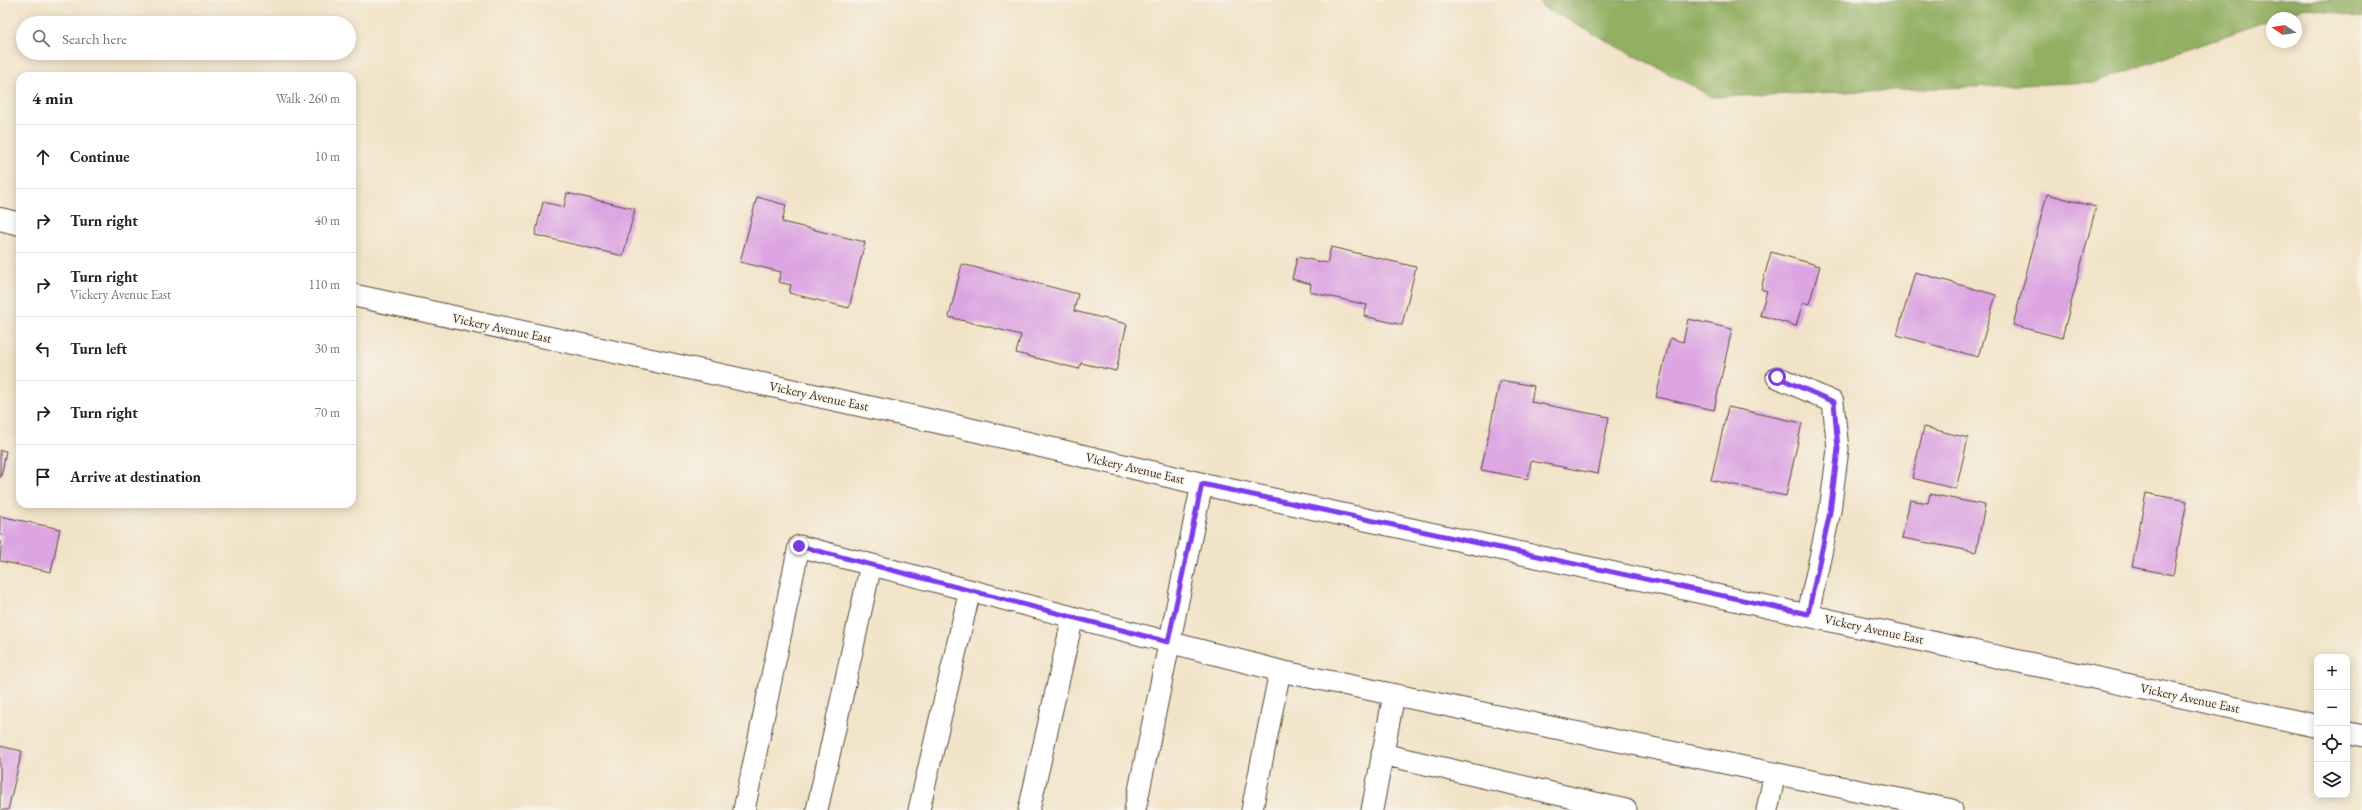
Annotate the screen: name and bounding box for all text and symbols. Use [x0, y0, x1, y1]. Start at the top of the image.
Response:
north arrow [2266, 12, 2302, 48]
search box [16, 16, 356, 60]
icon: search [30, 27, 52, 49]
text: Search here [62, 29, 127, 48]
text: 4 min [32, 87, 73, 109]
text: Walk · 260 m [276, 90, 340, 107]
icon: ahead [32, 146, 54, 168]
text: Continue [70, 147, 130, 166]
text: 10 m [315, 148, 340, 165]
icon: right [32, 210, 54, 232]
text: Turn right [70, 211, 138, 230]
text: 40 m [315, 212, 340, 229]
text: Turn right [70, 267, 138, 286]
icon: right [32, 274, 54, 296]
text: 110 m [309, 276, 340, 293]
text: Vickery Avenue East [70, 286, 171, 303]
street label: Vickery Avenue East [451, 309, 553, 347]
icon: left [32, 338, 54, 360]
text: Turn left [70, 339, 127, 358]
text: 30 m [315, 340, 340, 357]
route start [1768, 368, 1786, 386]
street label: Vickery Avenue East [768, 377, 870, 415]
icon: right [32, 402, 54, 424]
text: Turn right [70, 403, 138, 422]
text: 70 m [315, 404, 340, 421]
street label: Vickery Avenue East [1084, 448, 1186, 488]
icon: arrive [32, 466, 54, 488]
text: Arrive at destination [70, 467, 201, 486]
route end [790, 537, 808, 555]
street label: Vickery Avenue East [1823, 610, 1925, 648]
map controls [2314, 654, 2350, 798]
button: + [2314, 654, 2350, 690]
street label: Vickery Avenue East [2139, 679, 2241, 717]
button: − [2314, 690, 2350, 726]
button: locate [2314, 726, 2350, 762]
button: layers [2314, 762, 2350, 798]

